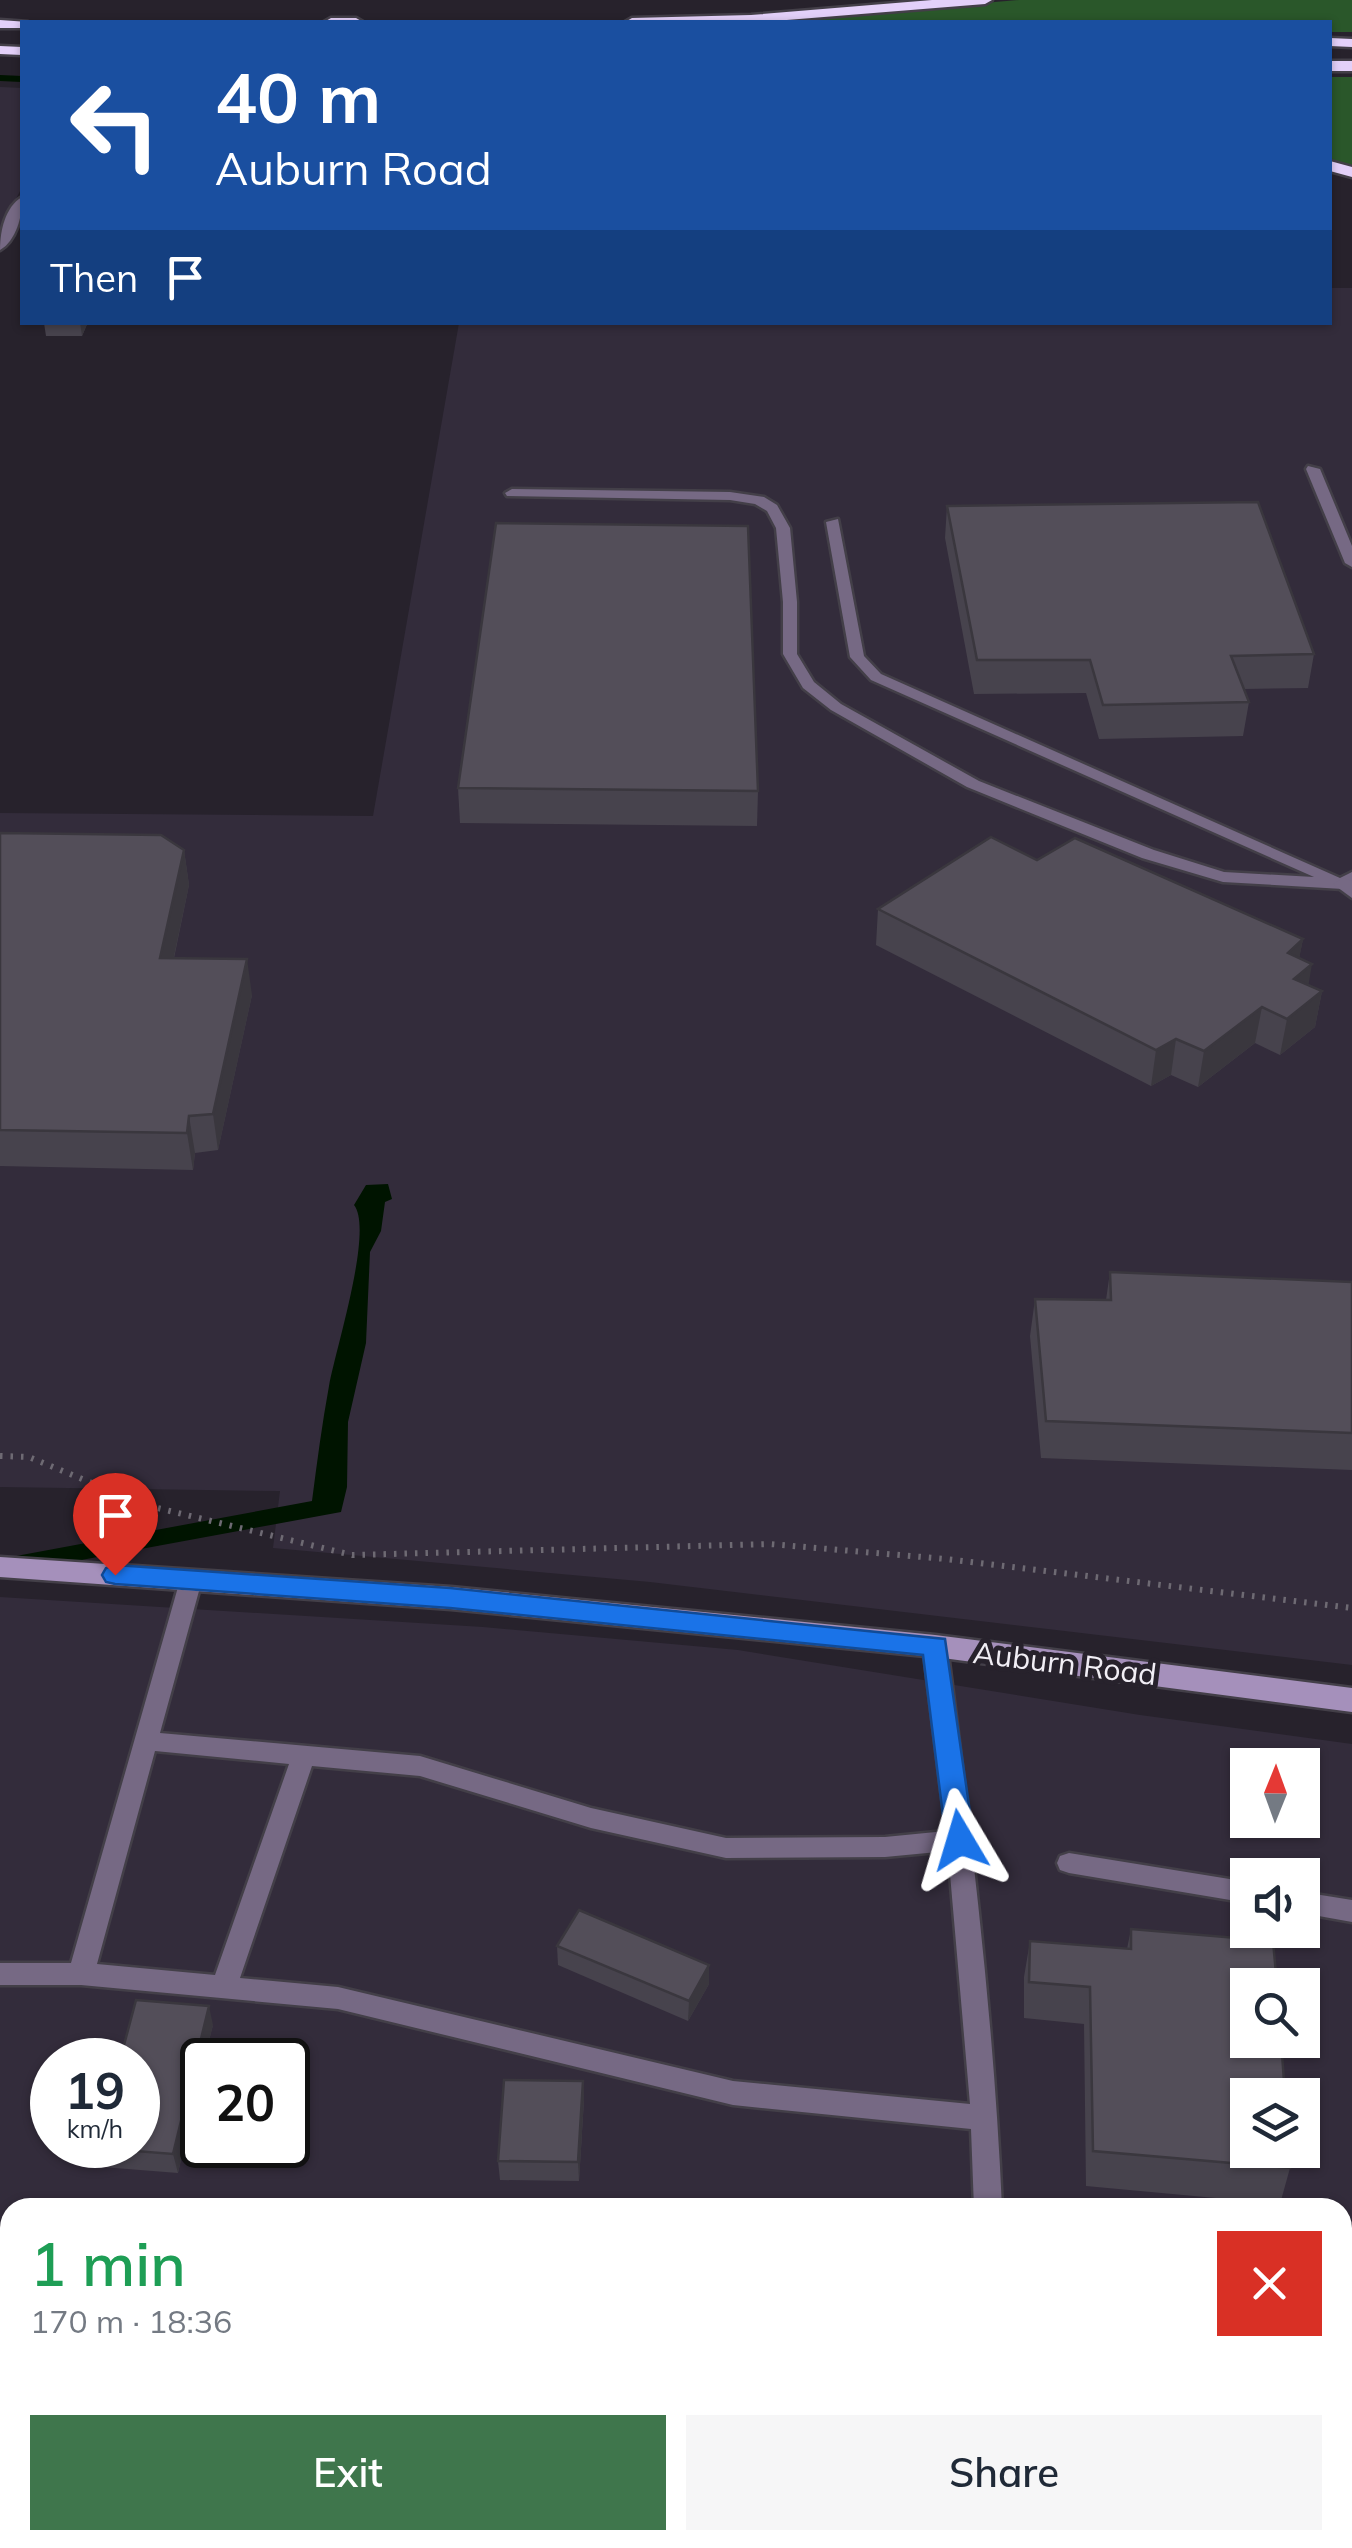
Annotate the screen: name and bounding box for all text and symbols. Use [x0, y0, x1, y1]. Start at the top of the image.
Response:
text: 40 m [215, 53, 381, 141]
icon: left [50, 60, 180, 190]
text: Auburn Road [215, 140, 492, 196]
icon: arrive [158, 250, 213, 305]
text: Then [50, 254, 138, 302]
pin [73, 1473, 158, 1576]
icon: arrive [88, 1488, 143, 1543]
street label: Auburn Road [971, 1633, 1159, 1693]
north arrow [1230, 1748, 1320, 1838]
map controls [1230, 1748, 1320, 2168]
position arrow [908, 1788, 1012, 1892]
button: sound [1230, 1858, 1320, 1948]
button: search [1230, 1968, 1320, 2058]
speed limit sign: 20 [180, 2038, 310, 2168]
text: 19 [65, 2059, 125, 2122]
button: layers [1230, 2078, 1320, 2168]
text: km/h [67, 2113, 123, 2144]
text: 1 min [30, 2226, 186, 2301]
button: close [1217, 2231, 1322, 2336]
text: 170 m · 18:36 [30, 2301, 232, 2341]
button: Exit [30, 2415, 666, 2530]
button: Share [686, 2415, 1322, 2530]

